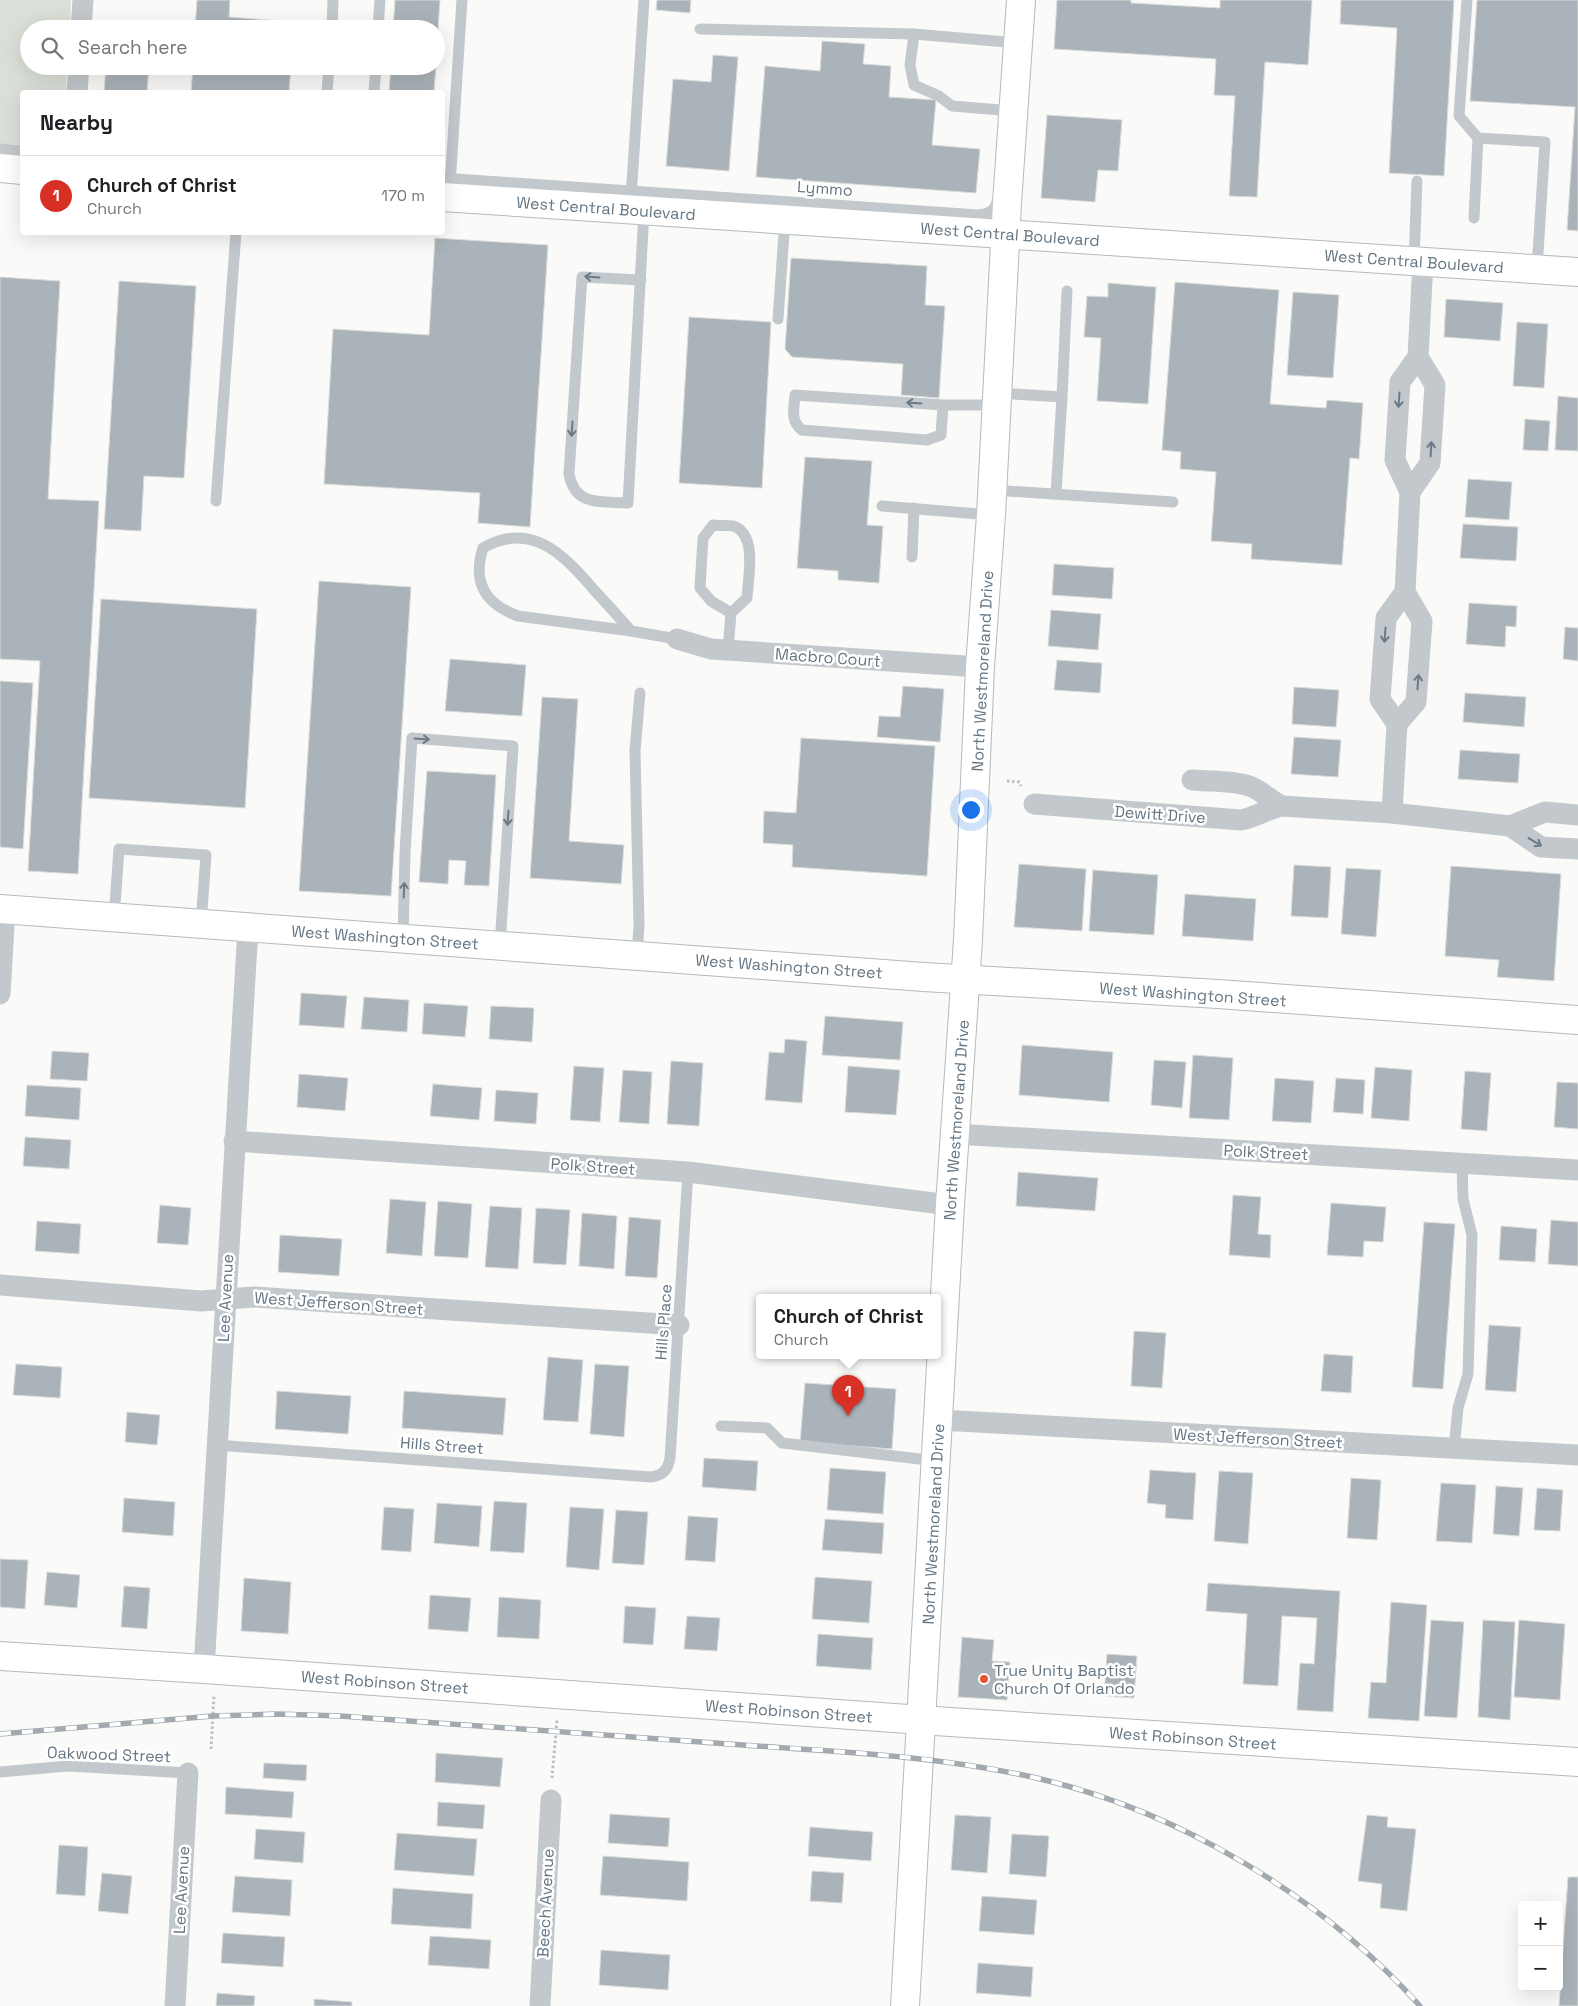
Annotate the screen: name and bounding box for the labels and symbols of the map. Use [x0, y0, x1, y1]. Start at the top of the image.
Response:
street label: Lymmo [796, 176, 854, 201]
street label: West Central Boulevard [516, 192, 696, 225]
street label: West Central Boulevard [920, 218, 1100, 251]
street label: West Central Boulevard [1324, 245, 1504, 278]
one-way arrow [584, 273, 600, 282]
one-way arrow [1394, 392, 1404, 408]
one-way arrow [906, 399, 922, 408]
one-way arrow [568, 421, 577, 437]
one-way arrow [1427, 442, 1436, 458]
street label: North Westmoreland Drive [967, 570, 998, 772]
one-way arrow [1380, 627, 1390, 643]
street label: Macbro Court [774, 643, 881, 672]
one-way arrow [1413, 675, 1422, 691]
one-way arrow [414, 735, 430, 744]
your location [958, 797, 984, 823]
street label: Dewitt Drive [1114, 801, 1206, 828]
one-way arrow [504, 809, 513, 825]
one-way arrow [1528, 838, 1542, 848]
one-way arrow [399, 882, 409, 898]
street label: West Washington Street [291, 920, 479, 955]
street label: West Washington Street [695, 949, 883, 984]
street label: West Washington Street [1099, 977, 1287, 1012]
street label: North Westmoreland Drive [939, 1019, 974, 1221]
street label: Polk Street [1223, 1140, 1309, 1165]
street label: Polk Street [550, 1153, 636, 1180]
street label: Lee Avenue [213, 1254, 238, 1343]
street label: Hills Place [650, 1283, 677, 1361]
street label: West Jefferson Street [254, 1287, 424, 1320]
pin: 1 [832, 1375, 864, 1416]
street label: North Westmoreland Drive [918, 1423, 949, 1625]
street label: West Jefferson Street [1173, 1424, 1343, 1453]
street label: Hills Street [399, 1432, 484, 1459]
place label: True Unity Baptist Church Of Orlando [994, 1660, 1135, 1699]
street label: West Robinson Street [300, 1666, 470, 1699]
marker: True Unity Baptist Church Of Orlando [978, 1673, 990, 1685]
street label: West Robinson Street [704, 1695, 874, 1728]
street label: West Robinson Street [1108, 1722, 1278, 1755]
street label: Oakwood Street [47, 1742, 171, 1767]
street label: Lee Avenue [169, 1846, 194, 1935]
street label: Beech Avenue [532, 1848, 559, 1958]

